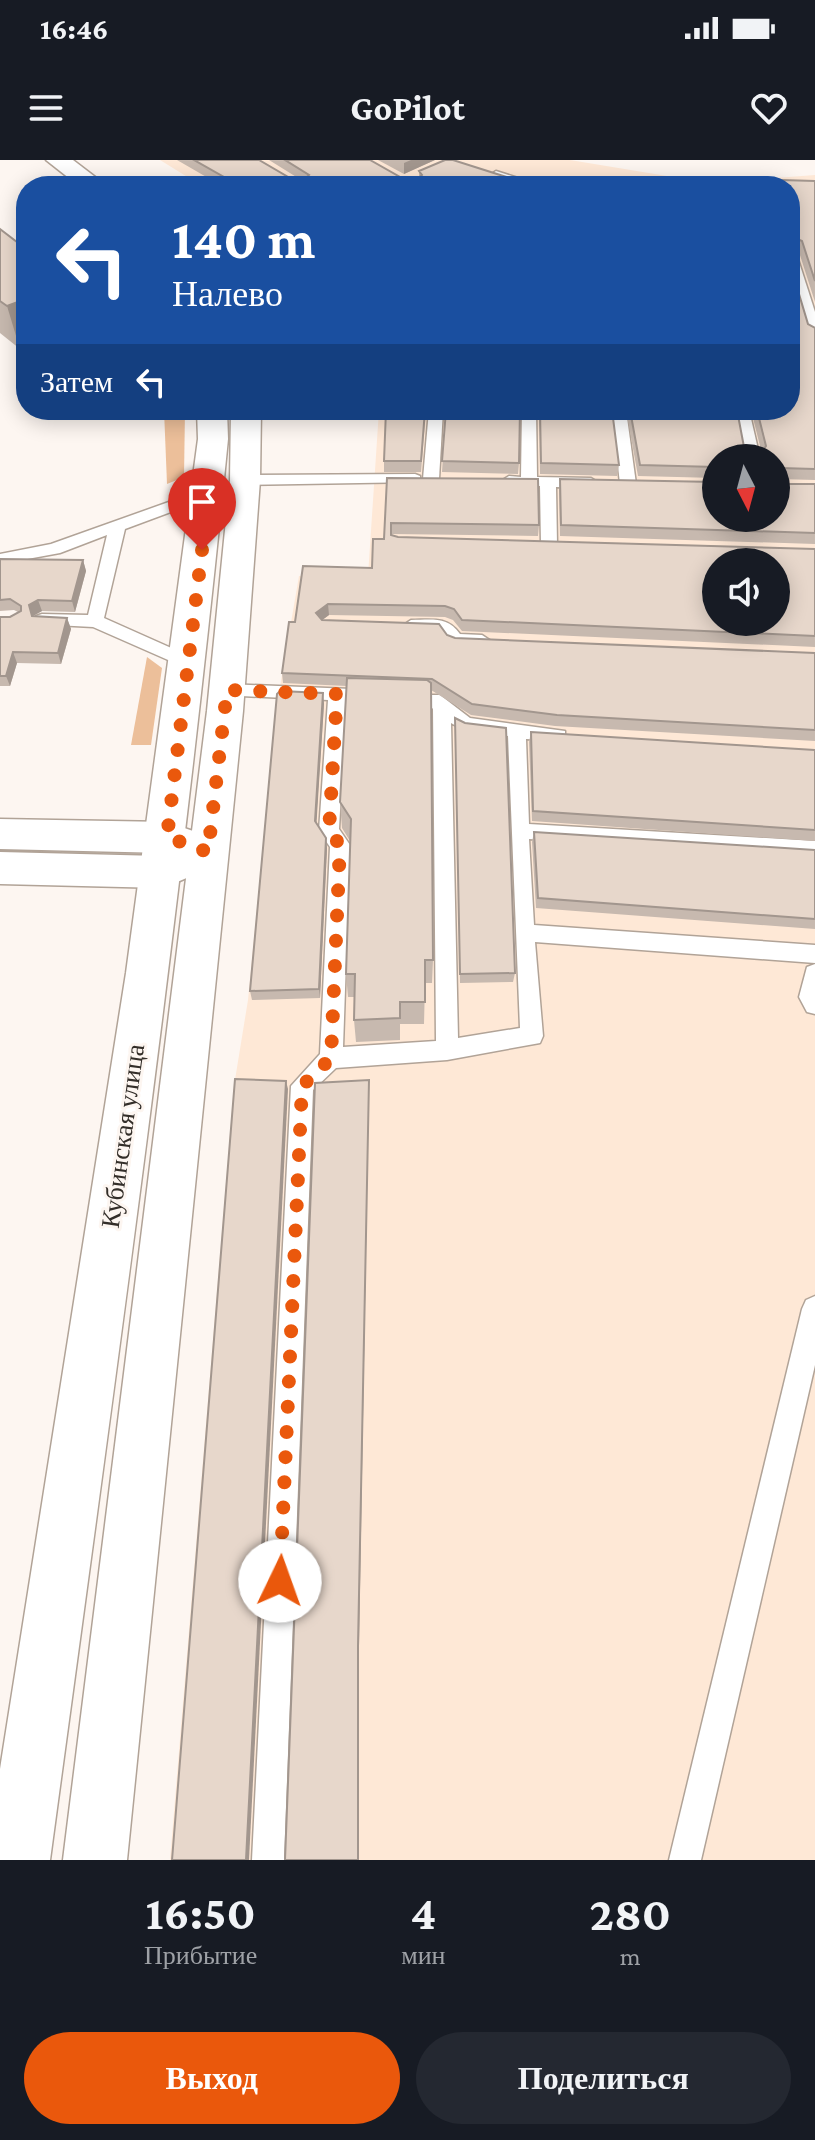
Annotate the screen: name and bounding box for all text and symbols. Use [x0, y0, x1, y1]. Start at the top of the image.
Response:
text: 16:46 [40, 12, 109, 45]
icon: menu [24, 86, 68, 130]
icon: heart [747, 86, 791, 130]
text: GoPilot [350, 88, 465, 128]
icon: left [40, 208, 144, 312]
text: 140 m [172, 208, 315, 270]
text: Налево [172, 274, 283, 314]
icon: left [129, 360, 173, 404]
text: Затем [40, 365, 113, 398]
north arrow [702, 444, 790, 532]
map controls [702, 444, 790, 636]
pin [168, 468, 236, 550]
icon: arrive [180, 480, 224, 524]
button: sound [702, 548, 790, 636]
street label: Кубинская улица [96, 1042, 150, 1230]
position arrow [238, 1539, 322, 1623]
text: 16:50 [145, 1886, 256, 1939]
text: 4 [410, 1886, 436, 1939]
text: 280 [589, 1887, 671, 1940]
text: Прибытие [144, 1941, 257, 1970]
text: мин [401, 1941, 445, 1970]
text: m [620, 1942, 641, 1971]
button: Выход [24, 2032, 400, 2124]
button: Поделиться [416, 2032, 791, 2124]

